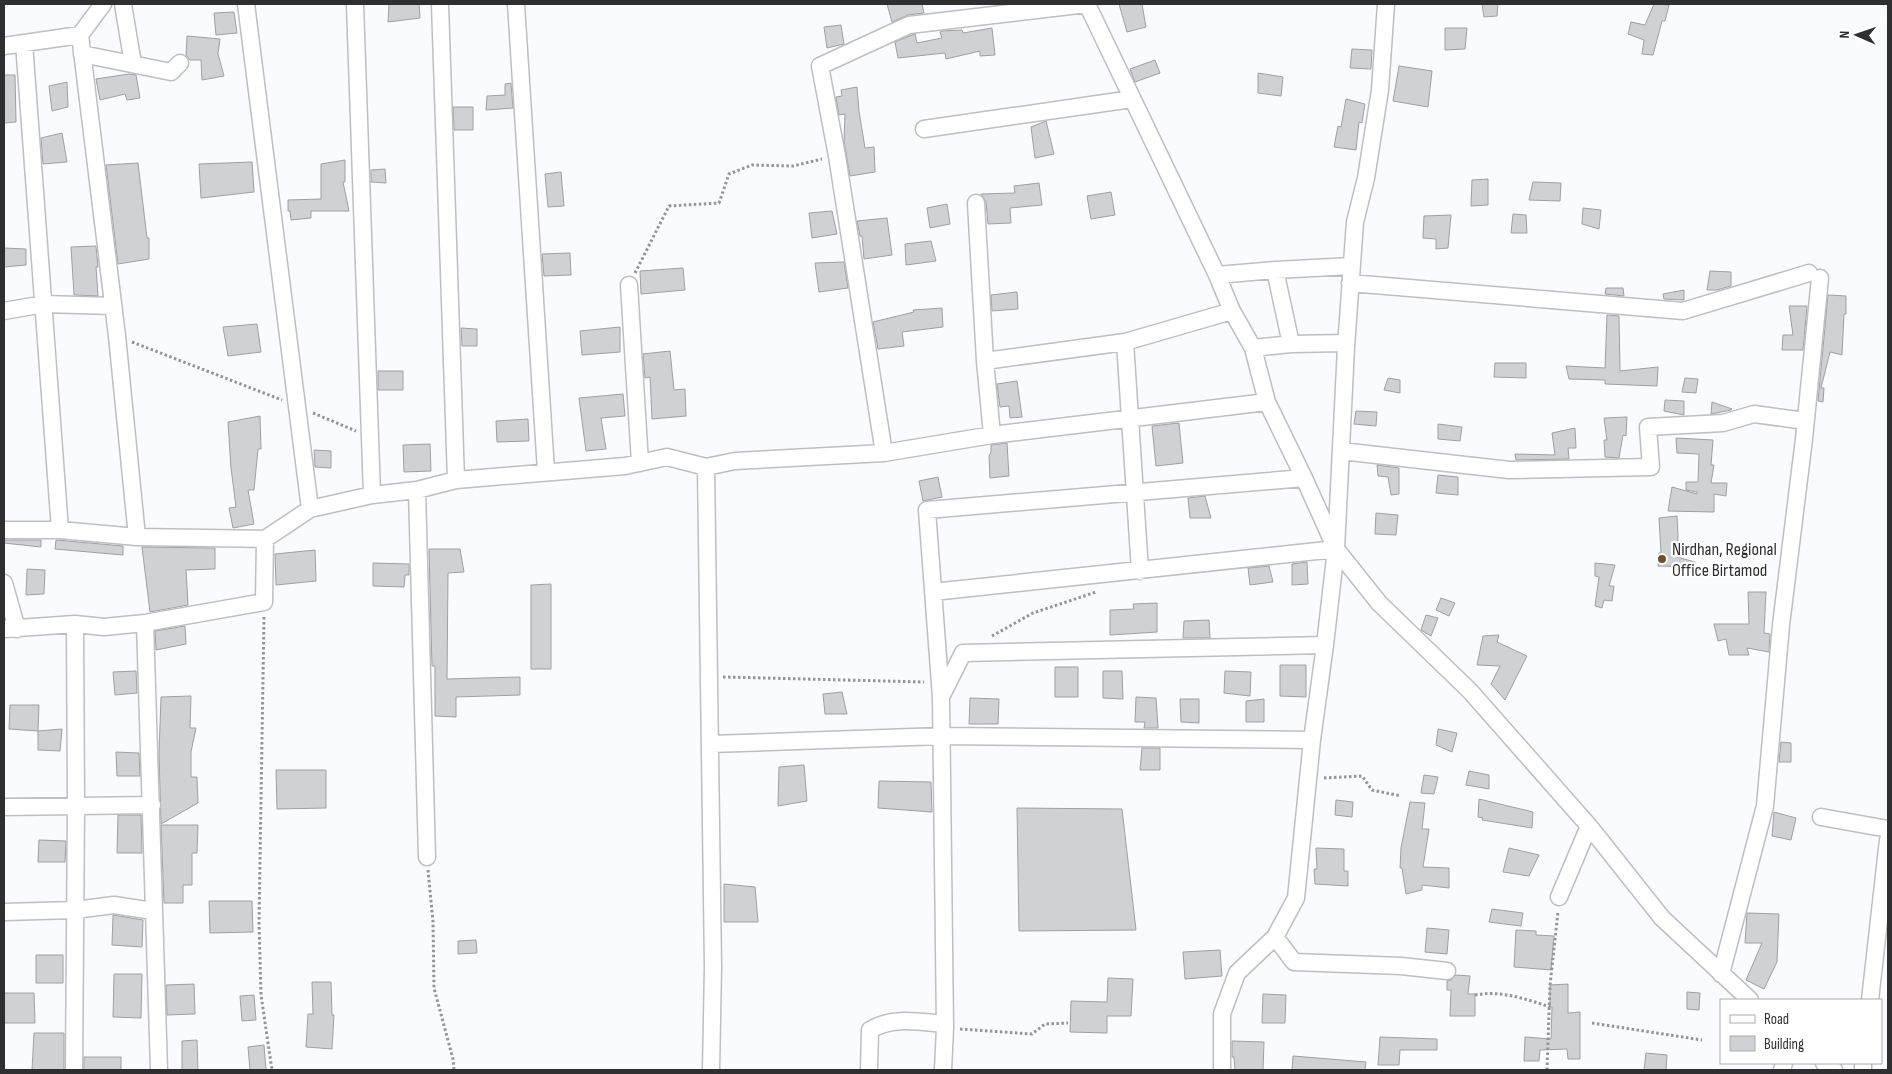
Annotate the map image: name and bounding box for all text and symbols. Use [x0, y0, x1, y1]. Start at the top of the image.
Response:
north arrow [1832, 10, 1882, 60]
text: N [1836, 31, 1853, 39]
place label: Nirdhan, Regional Office Birtamod [1672, 539, 1777, 581]
marker: Nirdhan, Regional Office Birtamod [1656, 553, 1668, 565]
legend [1720, 999, 1882, 1064]
text: Road [1764, 1010, 1789, 1029]
text: Building [1764, 1035, 1804, 1054]

